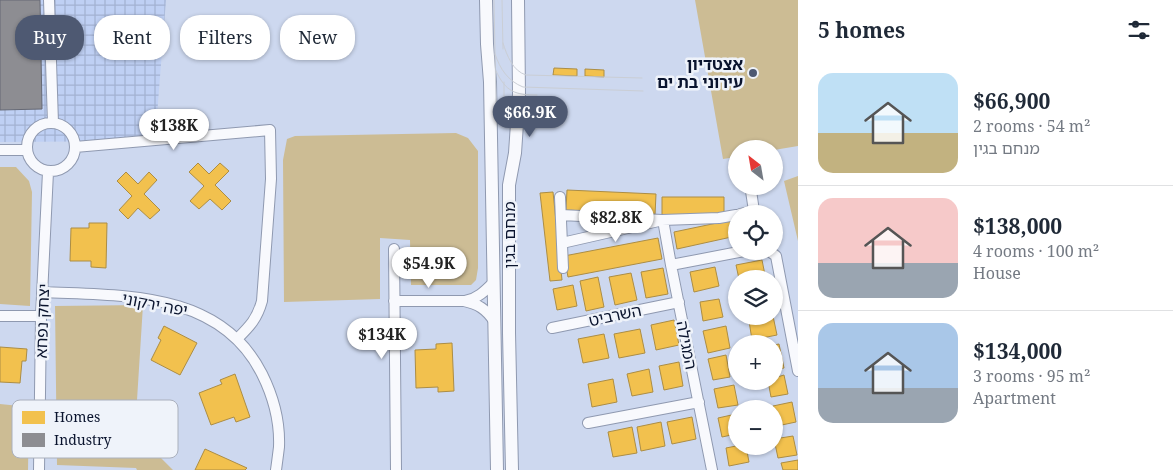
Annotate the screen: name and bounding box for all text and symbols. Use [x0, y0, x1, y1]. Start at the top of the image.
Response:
chip: Buy [15, 15, 84, 60]
chip: Rent [94, 15, 170, 60]
chip: Filters [180, 15, 270, 60]
chip: New [280, 15, 355, 60]
text: 5 homes [818, 16, 905, 44]
icon: filters [1125, 16, 1153, 44]
place label: אצטדיון עירוני בת ים [657, 53, 743, 93]
marker: אצטדיון עירוני בת ים [747, 67, 759, 79]
text: $66,900 [973, 87, 1050, 115]
icon: home [858, 93, 918, 153]
pin: $66.9K [489, 96, 571, 138]
text: $66.9K [504, 101, 556, 123]
pin: $138K [139, 108, 209, 151]
text: $138K [150, 114, 198, 136]
text: 2 rooms · 54 m² [973, 115, 1090, 137]
text: מנחם בגין [973, 137, 1040, 159]
north arrow [728, 140, 782, 195]
map controls [728, 140, 783, 455]
pin: $82.8K [575, 200, 657, 243]
street label: מנחם בגין [498, 202, 520, 268]
button: locate [728, 205, 783, 260]
text: $82.8K [590, 206, 642, 228]
text: $138,000 [973, 212, 1062, 240]
icon: home [858, 218, 918, 278]
text: 4 rooms · 100 m² [973, 240, 1099, 262]
pin: $54.9K [388, 246, 470, 289]
text: $54.9K [403, 252, 455, 274]
text: House [973, 262, 1021, 284]
button: layers [728, 270, 783, 325]
street label: יצחק נפחא [30, 283, 54, 359]
street label: יפה ירקוני [120, 287, 190, 321]
street label: השרביט [587, 299, 643, 331]
pin: $134K [347, 318, 417, 360]
street label: המגילה [672, 319, 702, 371]
text: $134K [358, 323, 406, 345]
button: + [728, 335, 783, 390]
text: $134,000 [973, 337, 1062, 365]
icon: home [858, 343, 918, 403]
text: 3 rooms · 95 m² [973, 365, 1090, 387]
text: Apartment [973, 387, 1056, 409]
legend [12, 400, 178, 458]
button: − [728, 400, 783, 455]
text: Homes [54, 407, 100, 426]
text: Industry [54, 430, 111, 449]

